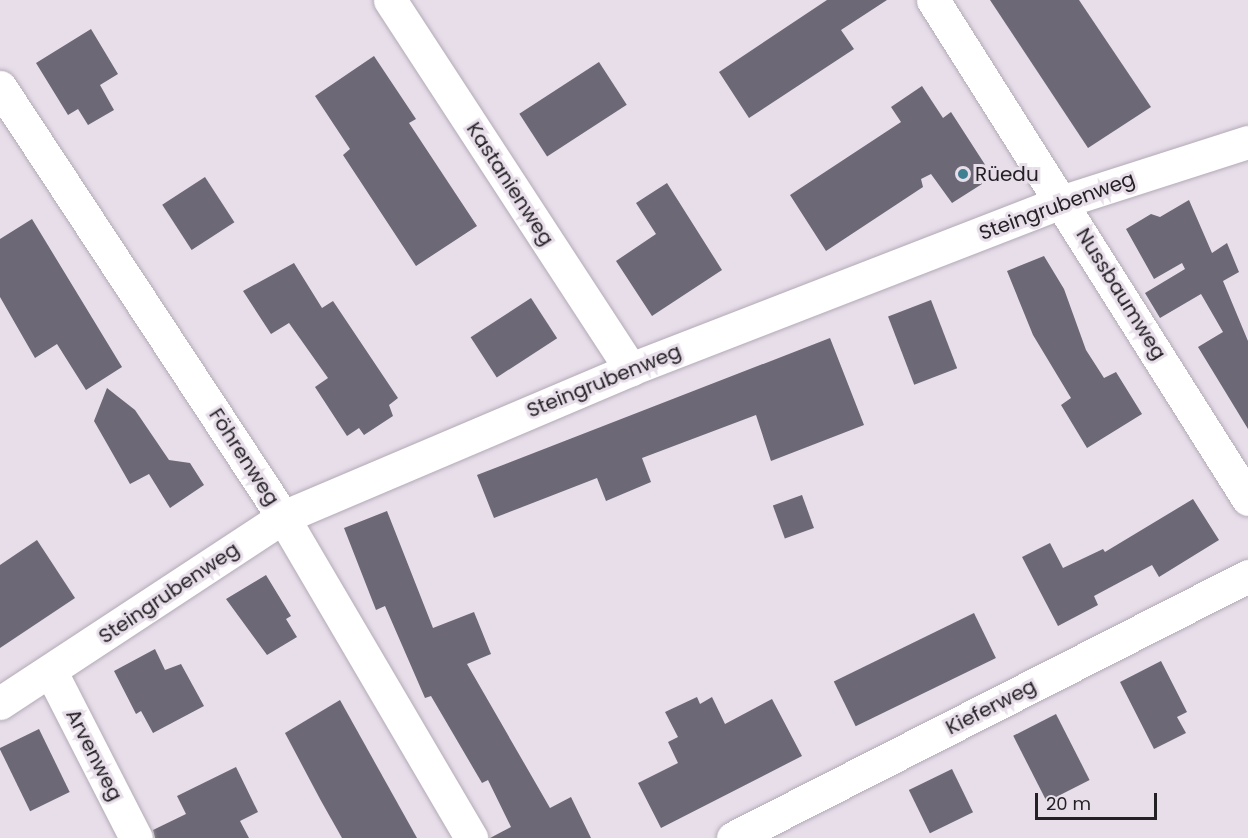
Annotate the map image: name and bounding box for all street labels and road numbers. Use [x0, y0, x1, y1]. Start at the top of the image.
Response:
street label: Kastanienweg [461, 118, 559, 250]
street label: Steingrubenweg [976, 167, 1138, 245]
street label: Nussbaumweg [1071, 224, 1171, 364]
street label: Steingrubenweg [523, 339, 685, 423]
street label: Föhrenweg [204, 404, 284, 510]
street label: Steingrubenweg [94, 537, 244, 649]
street label: Kieferweg [942, 674, 1040, 740]
street label: Arvenweg [61, 705, 127, 805]

